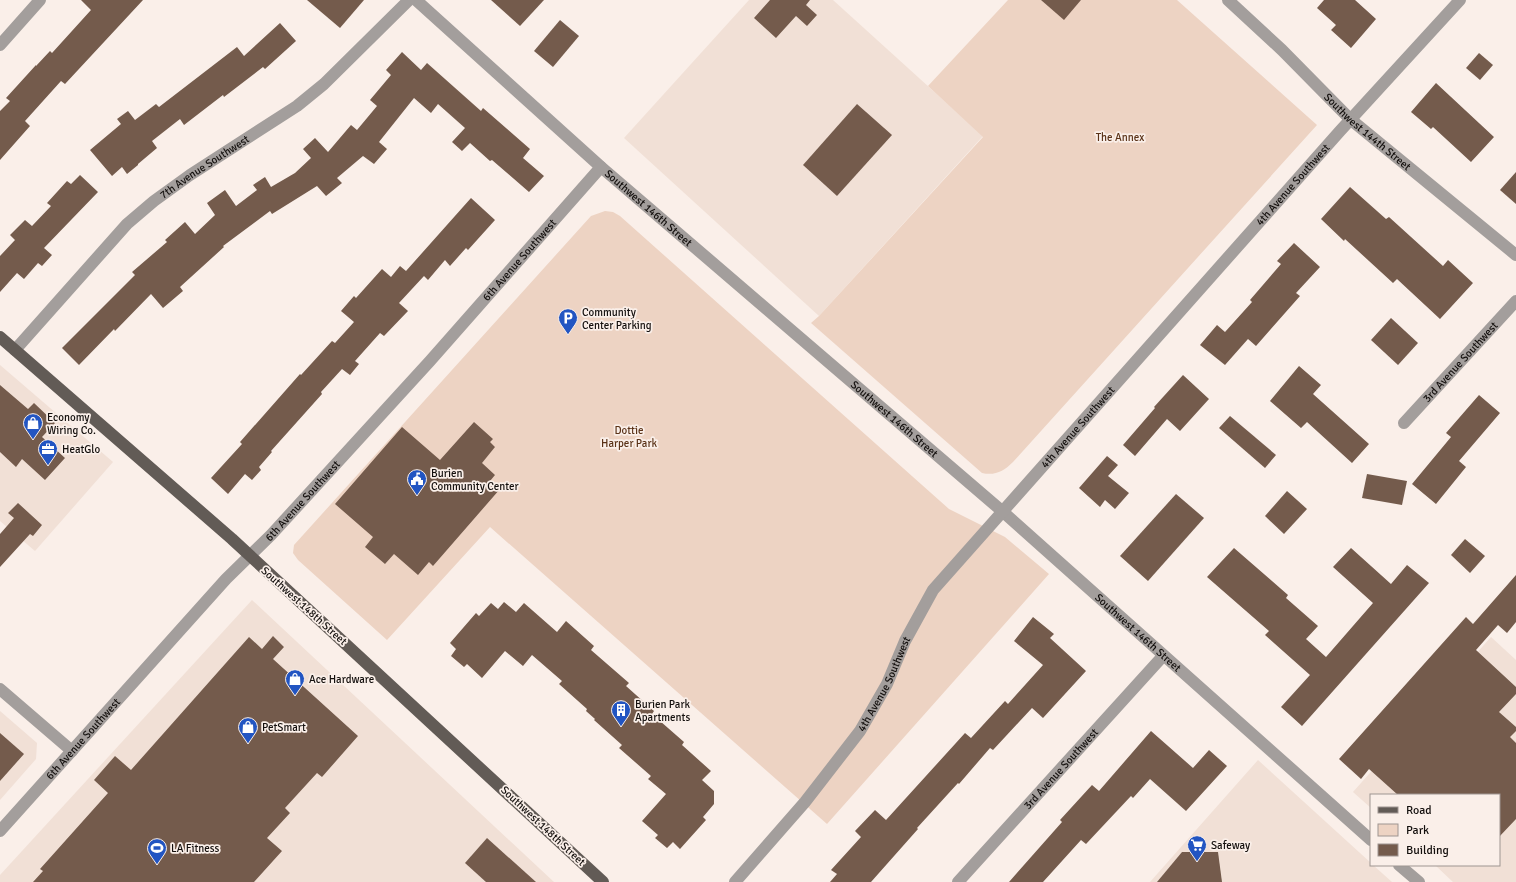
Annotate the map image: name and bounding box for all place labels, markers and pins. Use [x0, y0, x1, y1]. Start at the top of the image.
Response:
place label: Community Center Parking [582, 306, 652, 332]
parking icon: Community Center Parking [557, 307, 579, 335]
place label: Economy Wiring Co. [47, 411, 96, 437]
shop icon: Economy Wiring Co. [22, 412, 44, 440]
office icon: HeatGlo [37, 438, 59, 466]
place label: HeatGlo [62, 443, 100, 456]
place label: Burien Community Center [431, 467, 519, 493]
public building icon: Burien Community Center [406, 468, 428, 496]
shop icon: Ace Hardware [284, 668, 306, 696]
place label: Ace Hardware [309, 673, 374, 686]
place label: Burien Park Apartments [635, 698, 690, 724]
building icon: Burien Park Apartments [610, 699, 632, 727]
shop icon: PetSmart [237, 716, 259, 744]
place label: PetSmart [262, 721, 306, 734]
supermarket icon: Safeway [1186, 834, 1208, 862]
sports icon: LA Fitness [146, 837, 168, 865]
place label: Safeway [1211, 839, 1251, 852]
place label: LA Fitness [171, 842, 220, 855]

